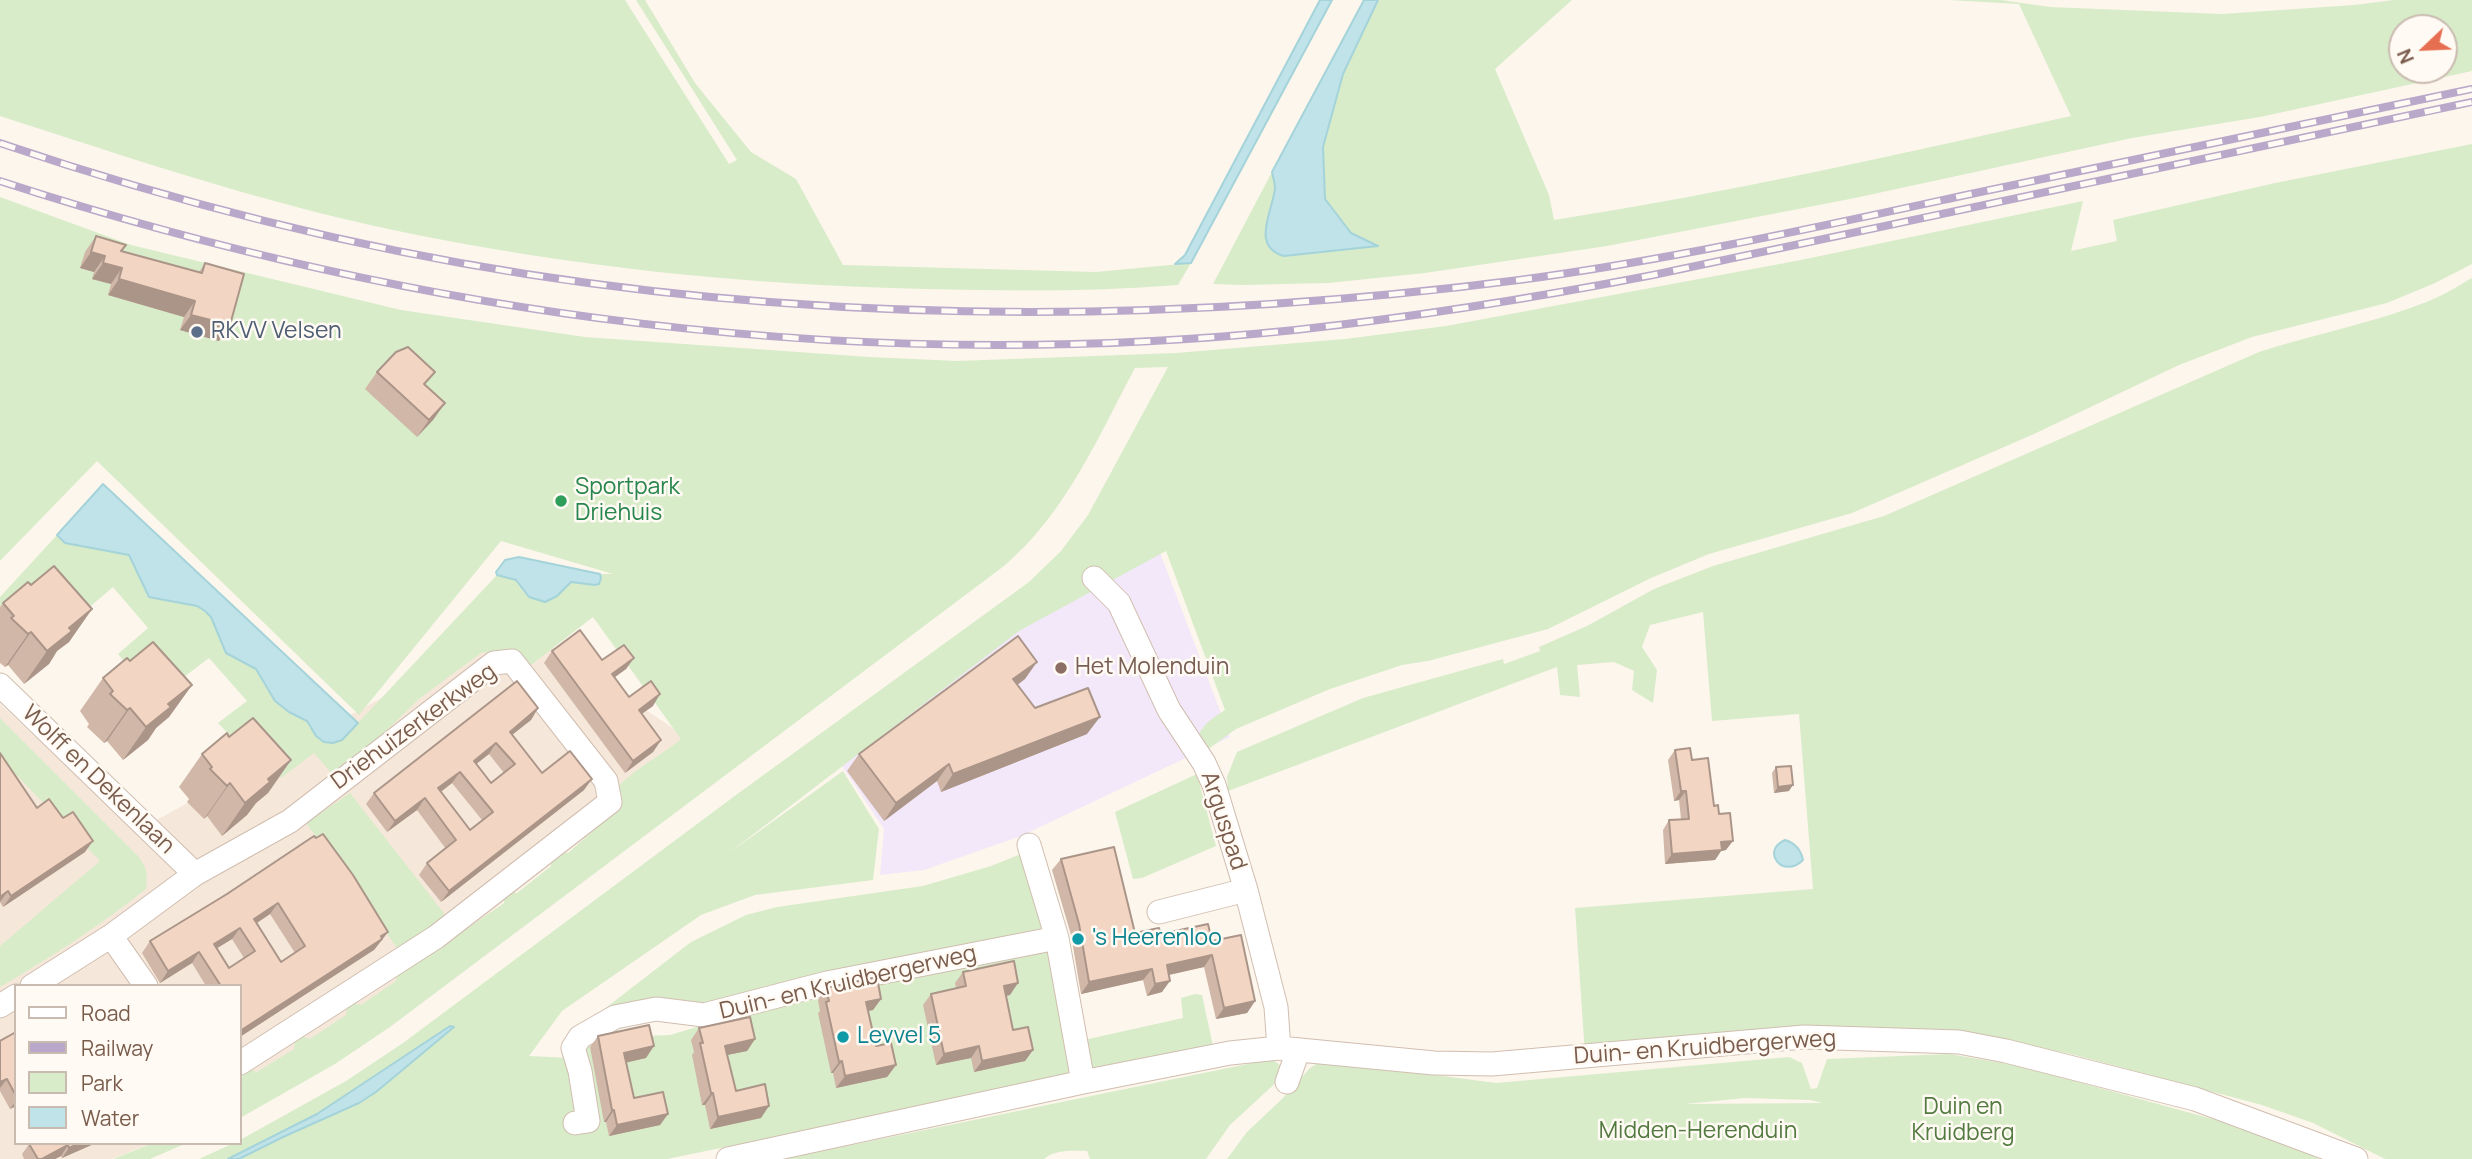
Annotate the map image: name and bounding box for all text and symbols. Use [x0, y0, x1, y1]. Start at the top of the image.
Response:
north arrow [2388, 14, 2458, 84]
text: N [2391, 45, 2420, 68]
place label: RKVV Velsen [211, 318, 342, 346]
marker: RKVV Velsen [189, 324, 205, 340]
place label: Sportpark Driehuis [575, 474, 680, 528]
marker: Sportpark Driehuis [553, 493, 569, 509]
place label: Het Molenduin [1075, 654, 1229, 682]
street label: Driehuizerkerkweg [326, 658, 502, 796]
marker: Het Molenduin [1053, 660, 1069, 676]
street label: Wolff en Dekenlaan [16, 700, 180, 860]
street label: Arguspad [1194, 768, 1252, 874]
place label: 's Heerenloo [1092, 925, 1222, 953]
marker: 's Heerenloo [1070, 931, 1086, 947]
street label: Duin- en Kruidbergerweg [717, 940, 979, 1026]
legend [14, 984, 242, 1145]
text: Road [81, 999, 131, 1027]
place label: Levvel 5 [857, 1023, 941, 1051]
street label: Duin- en Kruidbergerweg [1573, 1025, 1837, 1071]
marker: Levvel 5 [835, 1029, 851, 1045]
text: Railway [81, 1034, 153, 1062]
text: Park [81, 1069, 123, 1097]
park label: Duin en Kruidberg [1911, 1094, 2015, 1148]
text: Water [81, 1104, 139, 1132]
park label: Midden-Herenduin [1599, 1118, 1797, 1146]

